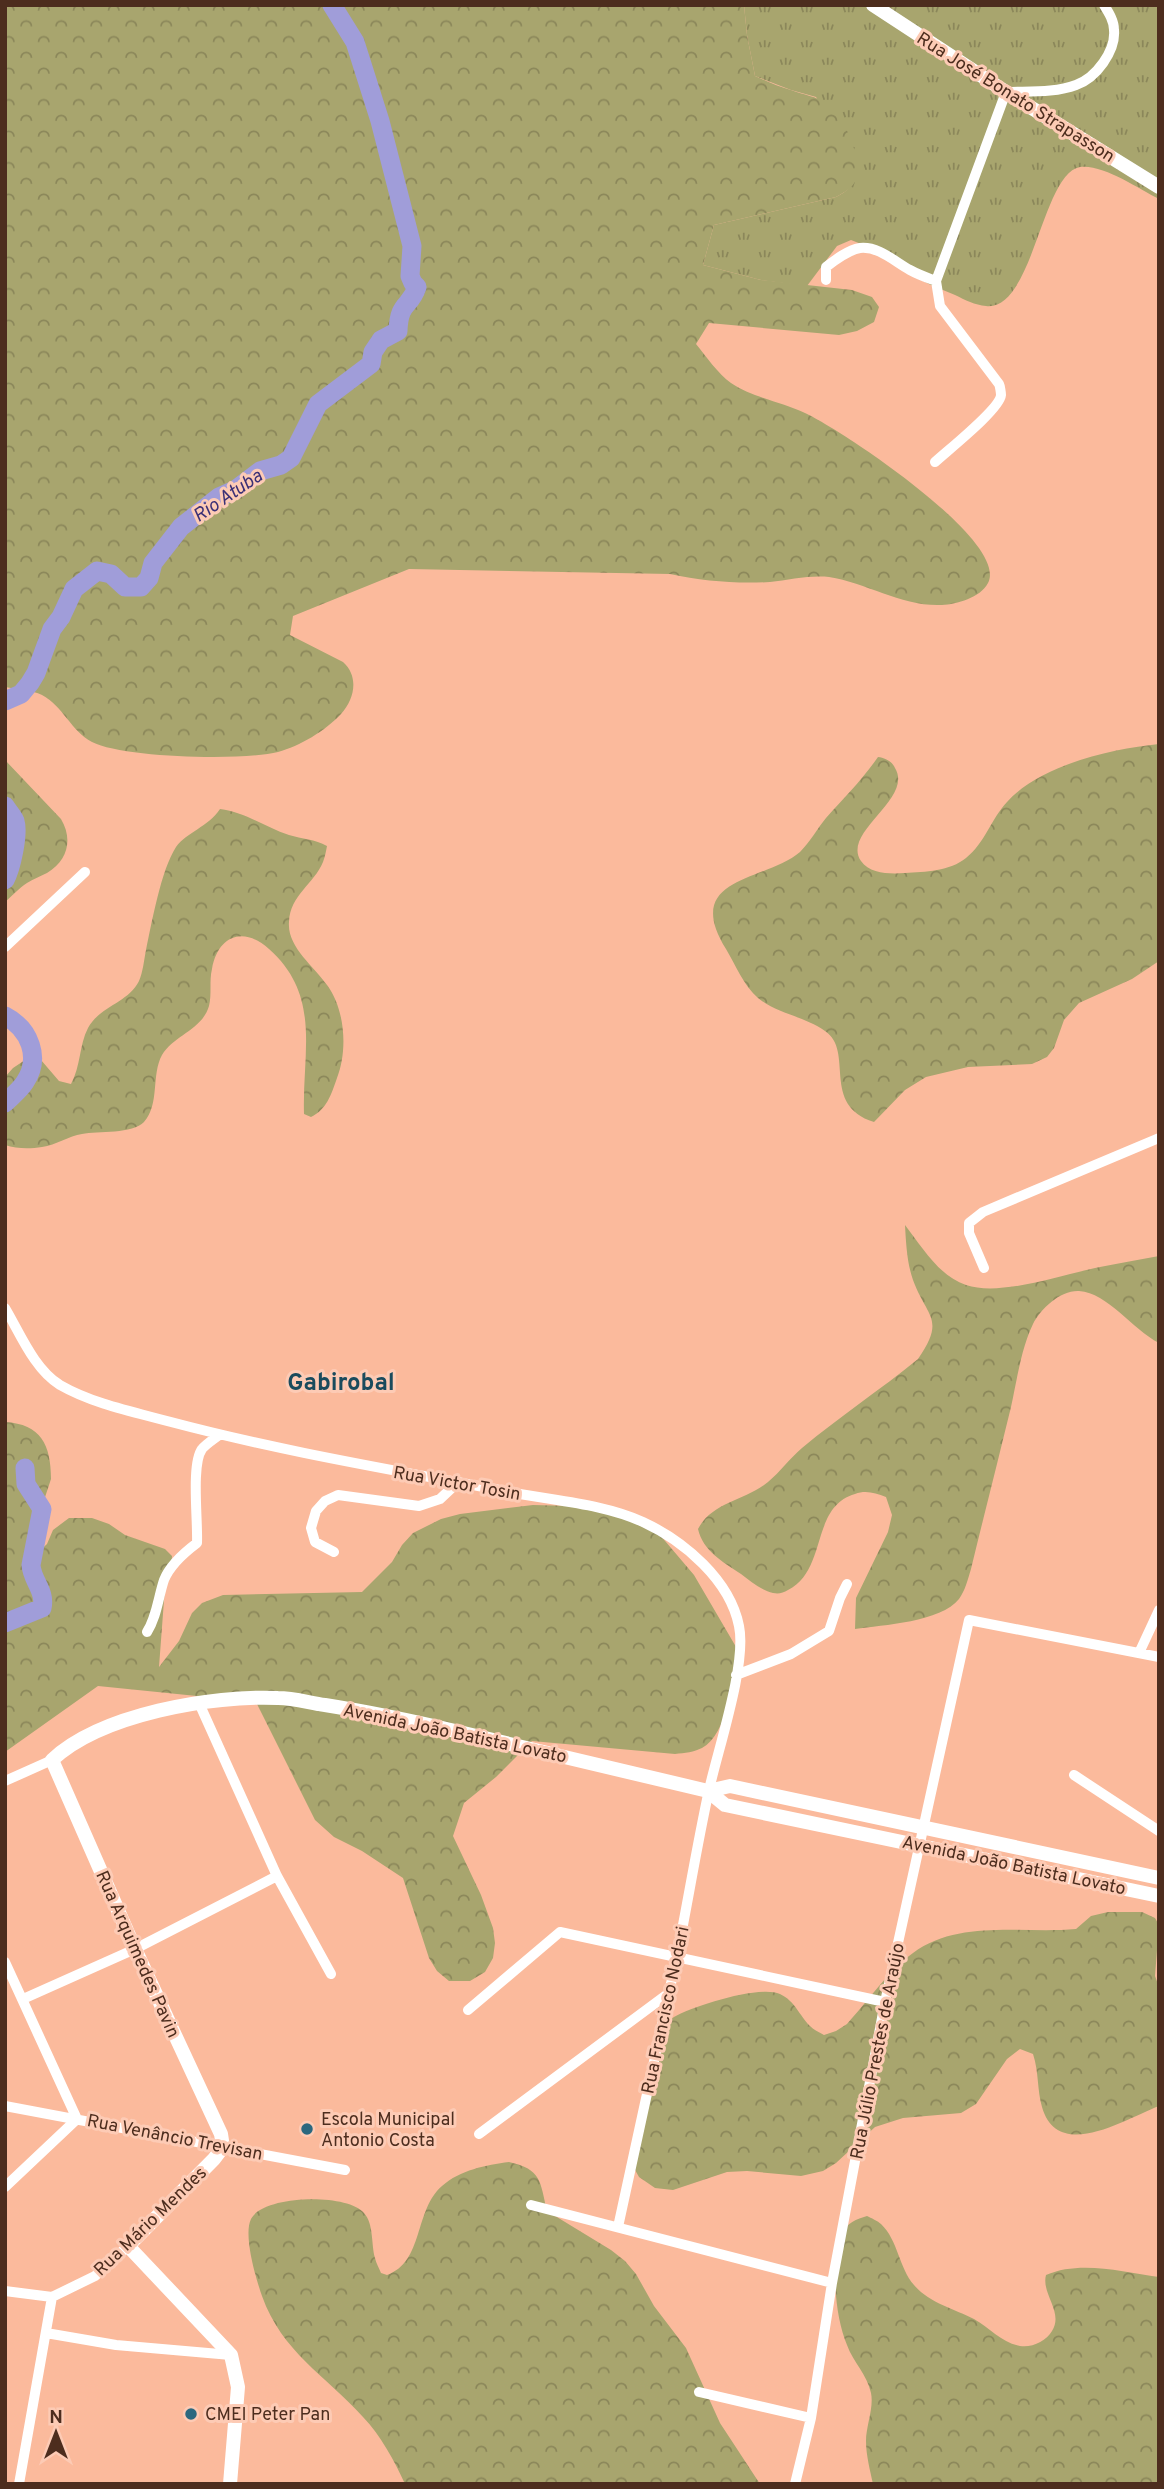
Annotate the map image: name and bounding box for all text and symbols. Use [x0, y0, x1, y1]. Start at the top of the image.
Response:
street label: Rua José Bonato Strapasson [912, 28, 1119, 169]
water label: Rio Atuba [189, 465, 268, 529]
district label: Gabirobal [287, 1369, 395, 1399]
street label: Rua Victor Tosin [391, 1462, 522, 1507]
street label: Avenida João Batista Lovato [341, 1700, 569, 1769]
street label: Avenida João Batista Lovato [900, 1832, 1128, 1901]
street label: Rua Arquimedes Pavin [89, 1867, 184, 2042]
street label: Rua Francisco Nodari [637, 1924, 695, 2096]
street label: Rua Júlio Prestes de Araújo [846, 1941, 911, 2161]
place label: Escola Municipal Antonio Costa [321, 2109, 455, 2153]
street label: Rua Venâncio Trevisan [85, 2110, 265, 2167]
marker: Escola Municipal Antonio Costa [299, 2121, 315, 2137]
street label: Rua Mário Mendes [90, 2162, 212, 2282]
north arrow [21, 2398, 91, 2468]
place label: CMEI Peter Pan [205, 2404, 330, 2427]
text: N [49, 2406, 63, 2430]
marker: CMEI Peter Pan [183, 2406, 199, 2422]

